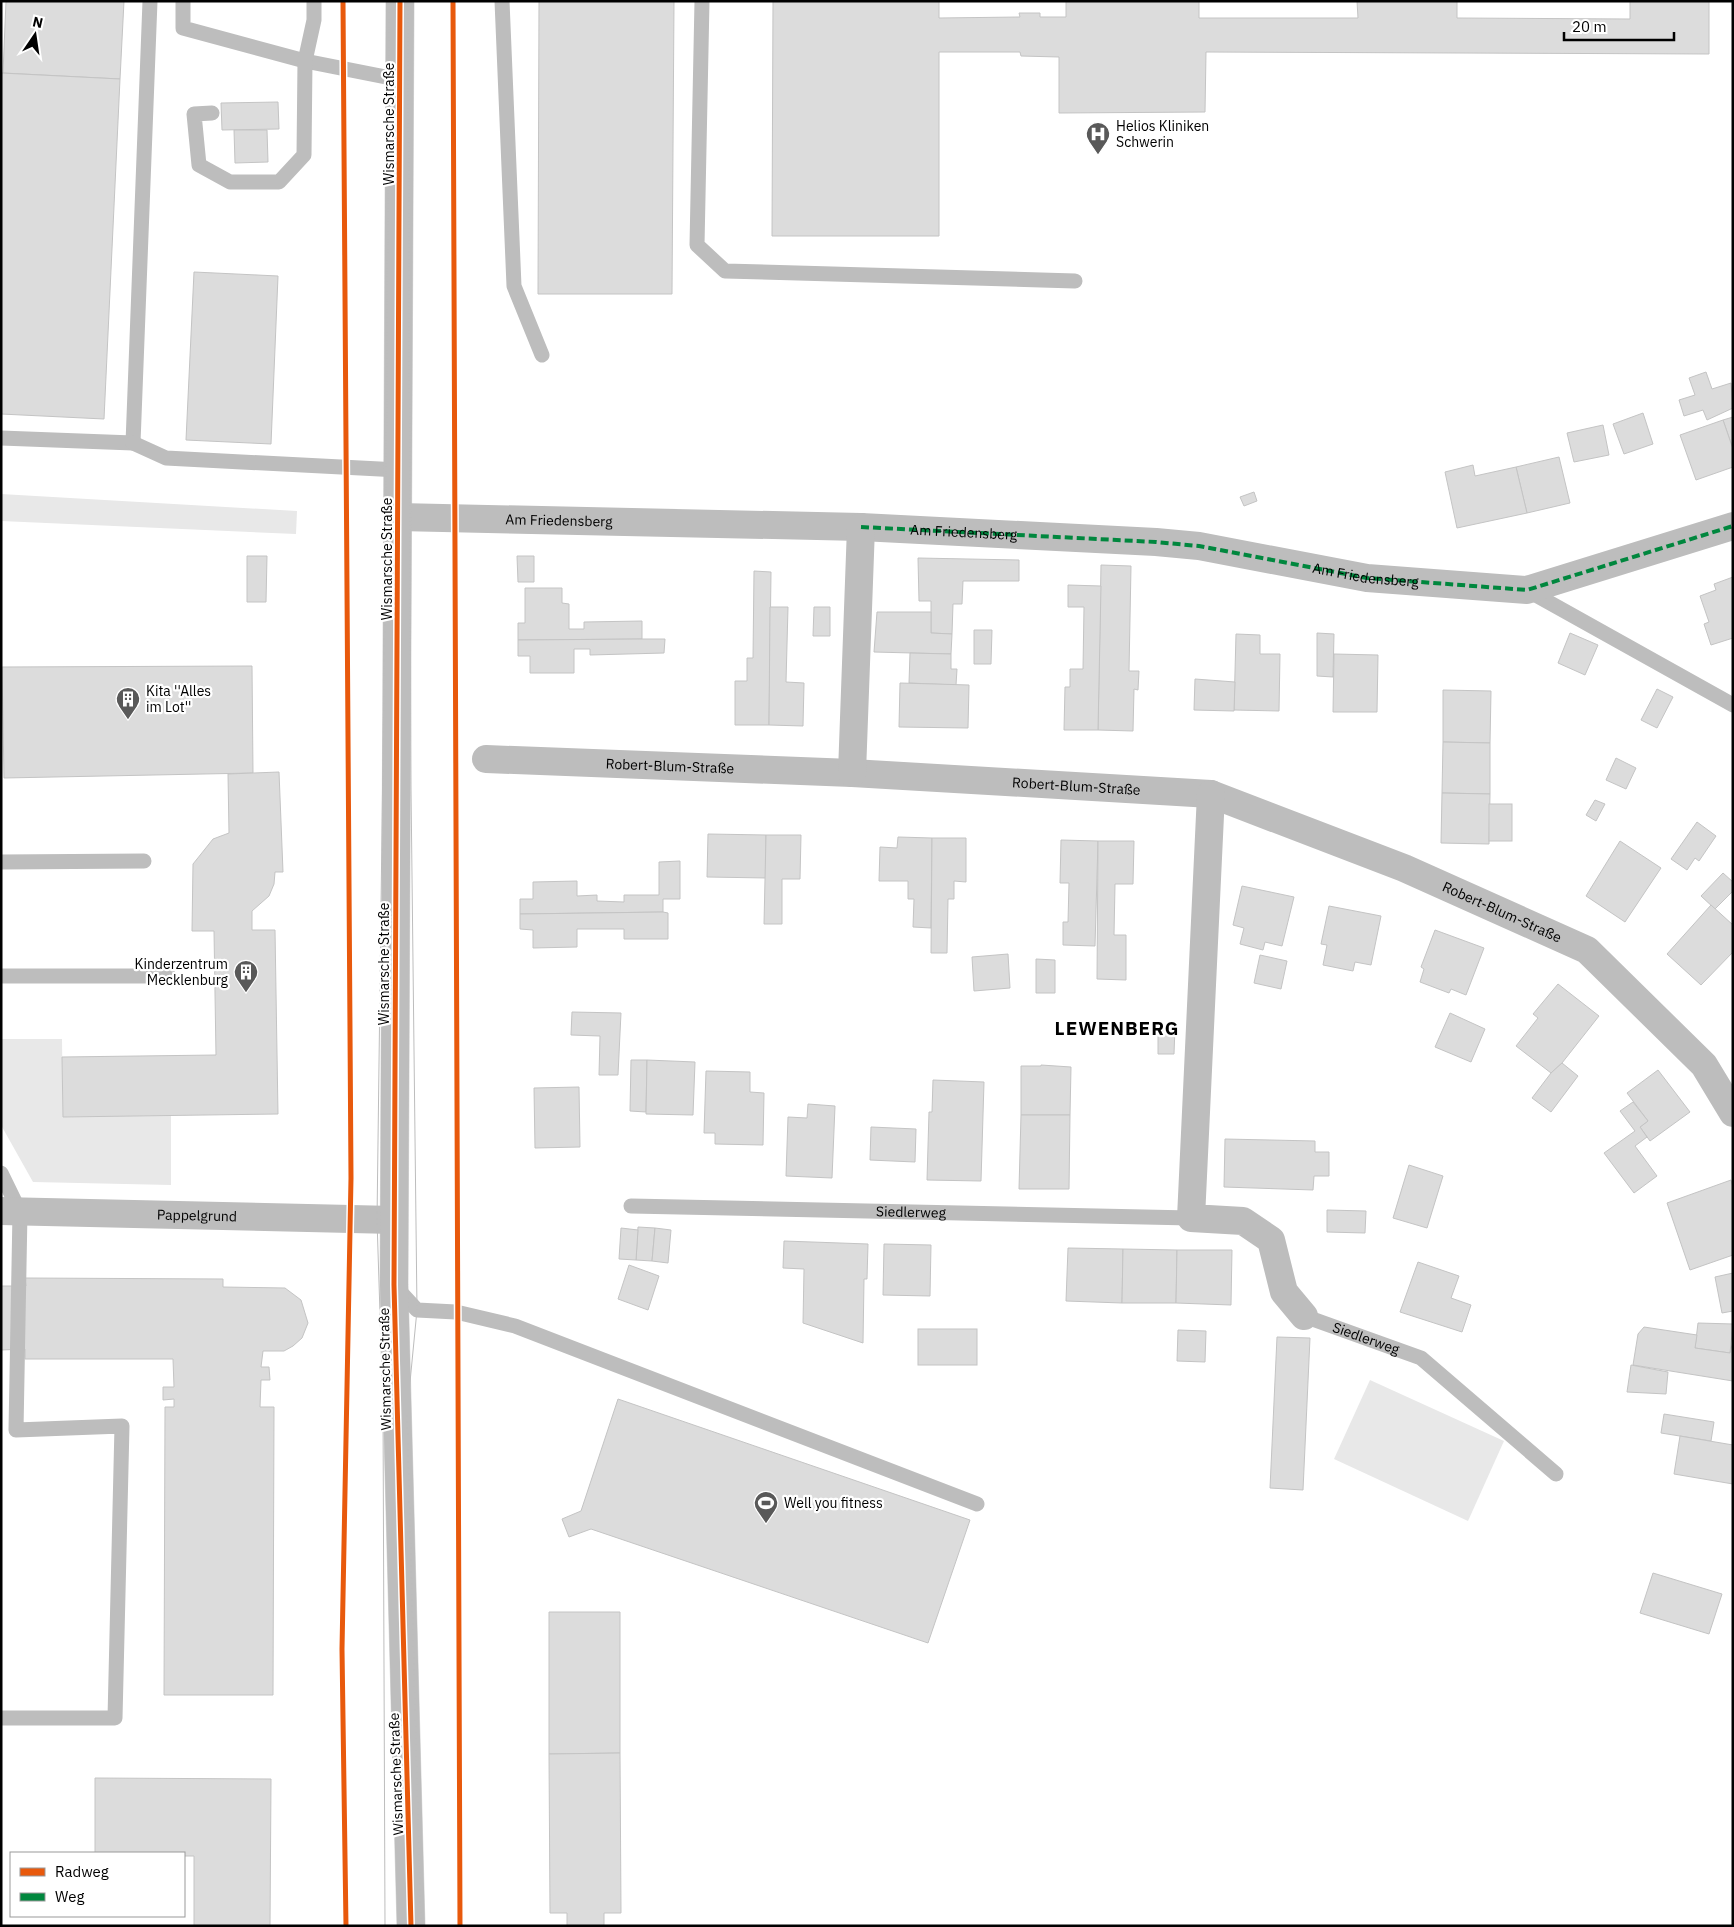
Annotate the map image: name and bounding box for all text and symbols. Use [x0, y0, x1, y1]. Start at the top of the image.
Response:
north arrow [10, 10, 60, 60]
scale bar [1564, 10, 1674, 42]
text: N [31, 12, 45, 32]
text: 20 m [1572, 17, 1607, 36]
street label: Wismarsche Straße [380, 62, 398, 185]
place label: Helios Kliniken Schwerin [1116, 117, 1209, 151]
hospital icon: Helios Kliniken Schwerin [1085, 121, 1111, 155]
street label: Wismarsche Straße [378, 497, 396, 620]
street label: Am Friedensberg [505, 510, 613, 531]
street label: Am Friedensberg [910, 521, 1018, 544]
street label: Am Friedensberg [1311, 559, 1420, 591]
place label: Kita ''Alles im Lot'' [146, 682, 211, 716]
building icon: Kita ''Alles im Lot'' [115, 686, 141, 720]
street label: Robert-Blum-Straße [605, 755, 735, 777]
street label: Robert-Blum-Straße [1012, 773, 1141, 799]
street label: Robert-Blum-Straße [1440, 877, 1565, 947]
street label: Wismarsche Straße [375, 902, 393, 1025]
place label: Kinderzentrum Mecklenburg [135, 955, 229, 989]
building icon: Kinderzentrum Mecklenburg [233, 959, 259, 993]
district label: LEWENBERG [1055, 1016, 1179, 1040]
street label: Siedlerweg [876, 1202, 947, 1222]
street label: Pappelgrund [157, 1206, 237, 1225]
street label: Wismarsche Straße [375, 1307, 395, 1430]
street label: Siedlerweg [1330, 1318, 1403, 1359]
sports icon: Well you fitness [753, 1490, 779, 1524]
place label: Well you fitness [784, 1494, 883, 1512]
street label: Wismarsche Straße [385, 1712, 407, 1836]
legend [10, 1852, 185, 1917]
text: Radweg [55, 1862, 109, 1881]
text: Weg [55, 1887, 84, 1906]

